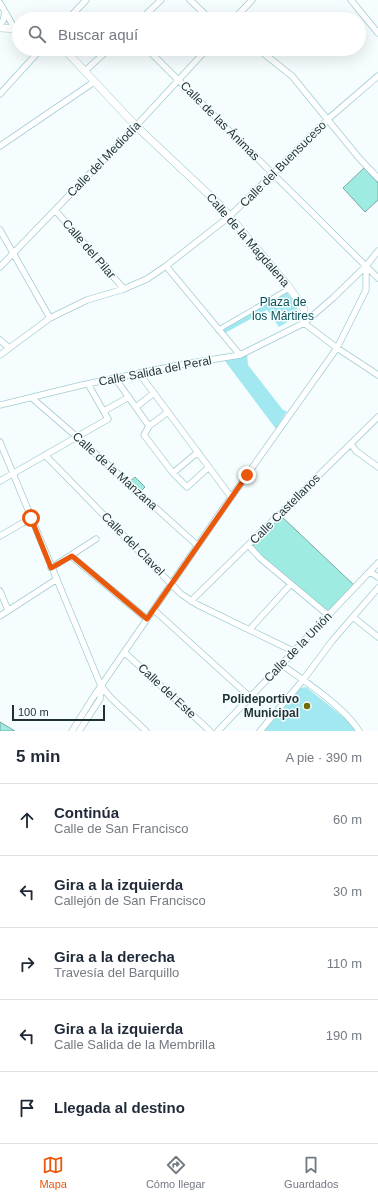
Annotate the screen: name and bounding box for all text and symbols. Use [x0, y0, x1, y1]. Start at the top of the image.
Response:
search box [12, 12, 366, 56]
icon: search [26, 23, 48, 45]
text: Buscar aquí [58, 26, 138, 43]
street label: Calle de las Ánimas [178, 78, 263, 163]
street label: Calle del Mediodía [64, 118, 144, 200]
street label: Calle del Buensuceso [237, 118, 329, 210]
street label: Calle de la Magdalena [204, 190, 293, 290]
street label: Calle del Pilar [59, 216, 119, 282]
park label: Plaza de los Mártires [252, 295, 314, 323]
street label: Calle Salida del Peral [97, 353, 213, 389]
street label: Calle de la Manzana [70, 429, 161, 513]
route end [238, 466, 256, 484]
street label: Calle Castellanos [247, 471, 323, 547]
route start [22, 509, 40, 527]
street label: Calle del Clavel [99, 510, 167, 578]
street label: Calle de la Unión [261, 609, 335, 685]
street label: Calle del Este [135, 661, 199, 722]
place label: Polideportivo Municipal [222, 692, 299, 720]
marker: Polideportivo Municipal [302, 701, 312, 711]
scale bar [12, 703, 105, 722]
text: 100 m [18, 706, 49, 718]
text: 5 min [16, 747, 60, 766]
text: A pie · 390 m [285, 750, 362, 765]
text: Continúa [54, 804, 119, 821]
icon: ahead [16, 809, 38, 831]
text: 60 m [333, 812, 362, 827]
text: Calle de San Francisco [54, 821, 188, 836]
text: Gira a la izquierda [54, 876, 183, 893]
icon: left [16, 881, 38, 903]
text: 30 m [333, 884, 362, 899]
text: Callejón de San Francisco [54, 893, 206, 908]
text: Gira a la derecha [54, 948, 175, 965]
icon: right [16, 953, 38, 975]
text: 110 m [327, 956, 362, 971]
text: Travesía del Barquillo [54, 965, 179, 980]
text: Gira a la izquierda [54, 1020, 183, 1037]
icon: left [16, 1025, 38, 1047]
text: 190 m [326, 1028, 362, 1043]
text: Calle Salida de la Membrilla [54, 1037, 215, 1052]
icon: arrive [16, 1097, 38, 1119]
text: Llegada al destino [54, 1099, 185, 1116]
tab: Mapa [39, 1154, 67, 1190]
tab: Cómo llegar [146, 1154, 205, 1190]
tab: Guardados [284, 1154, 339, 1190]

